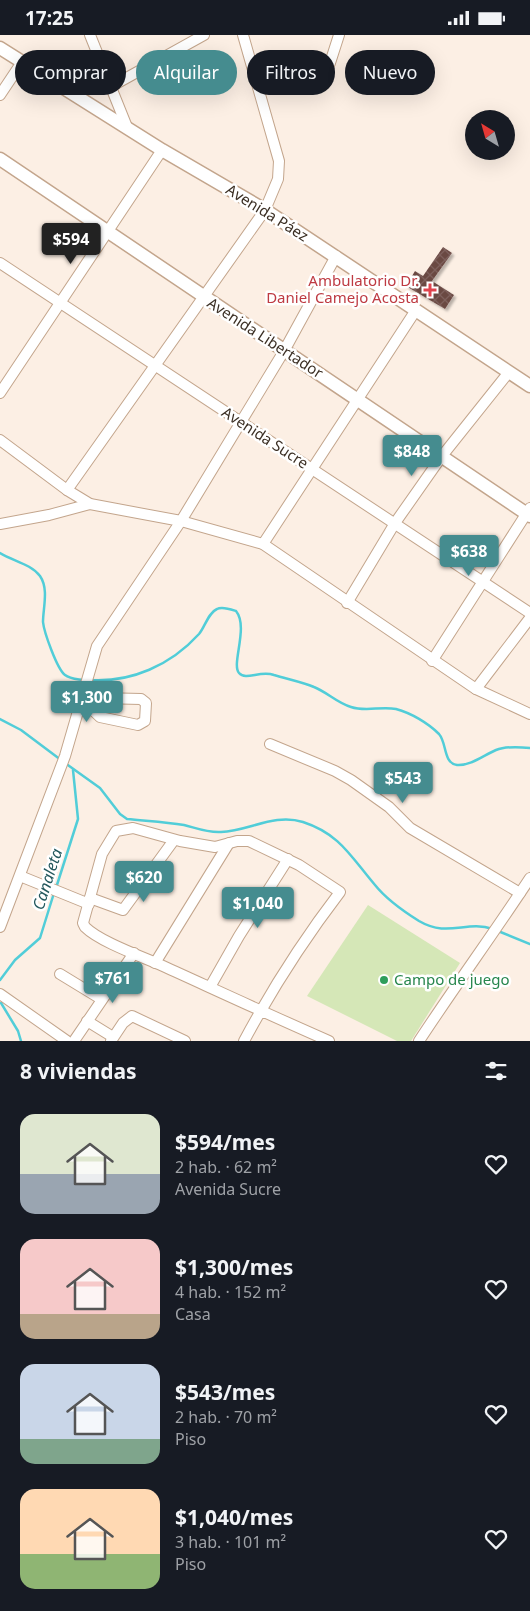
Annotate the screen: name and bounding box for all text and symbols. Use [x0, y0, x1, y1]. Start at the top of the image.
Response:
text: 17:25 [25, 5, 74, 31]
chip: Comprar [15, 50, 126, 95]
chip: Alquilar [136, 50, 237, 95]
chip: Filtros [247, 50, 335, 95]
chip: Nuevo [345, 50, 435, 95]
north arrow [465, 110, 515, 160]
map controls [465, 110, 515, 160]
street label: Avenida Páez [223, 179, 312, 245]
pin: $594 [41, 223, 101, 265]
text: $594 [53, 228, 89, 250]
place label: Ambulatorio Dr. Daniel Camejo Acosta [266, 270, 419, 307]
marker: Ambulatorio Dr. Daniel Camejo Acosta [423, 283, 437, 297]
street label: Avenida Libertador [204, 292, 327, 382]
street label: Avenida Sucre [218, 402, 313, 473]
pin: $848 [382, 435, 442, 477]
text: $848 [394, 440, 430, 462]
pin: $638 [439, 535, 499, 577]
text: $638 [451, 540, 487, 562]
pin: $1,300 [46, 681, 128, 723]
text: $1,300 [62, 686, 112, 708]
pin: $543 [373, 761, 433, 804]
text: $543 [385, 767, 421, 789]
water label: Canaleta [27, 845, 67, 913]
pin: $620 [114, 861, 174, 903]
text: $620 [126, 866, 162, 888]
pin: $1,040 [217, 887, 299, 929]
text: $1,040 [233, 892, 283, 914]
pin: $761 [83, 961, 143, 1004]
text: $761 [95, 967, 131, 989]
place label: Campo de juego [394, 969, 510, 989]
marker: Campo de juego [378, 974, 390, 986]
text: 8 viviendas [20, 1057, 137, 1085]
icon: filters [482, 1057, 510, 1085]
text: $594/mes [175, 1128, 275, 1156]
icon: home [60, 1134, 120, 1194]
icon: heart [482, 1150, 510, 1178]
text: 2 hab. · 62 m² [175, 1156, 277, 1178]
text: Avenida Sucre [175, 1178, 281, 1200]
text: $1,300/mes [175, 1253, 293, 1281]
icon: home [60, 1259, 120, 1319]
icon: heart [482, 1275, 510, 1303]
text: 4 hab. · 152 m² [175, 1281, 286, 1303]
text: Casa [175, 1303, 211, 1325]
text: $543/mes [175, 1378, 275, 1406]
icon: home [60, 1384, 120, 1444]
icon: heart [482, 1400, 510, 1428]
text: 2 hab. · 70 m² [175, 1406, 277, 1428]
text: Piso [175, 1428, 206, 1450]
text: $1,040/mes [175, 1503, 293, 1531]
icon: home [60, 1509, 120, 1569]
icon: heart [482, 1525, 510, 1553]
text: 3 hab. · 101 m² [175, 1531, 286, 1553]
text: Piso [175, 1553, 206, 1575]

